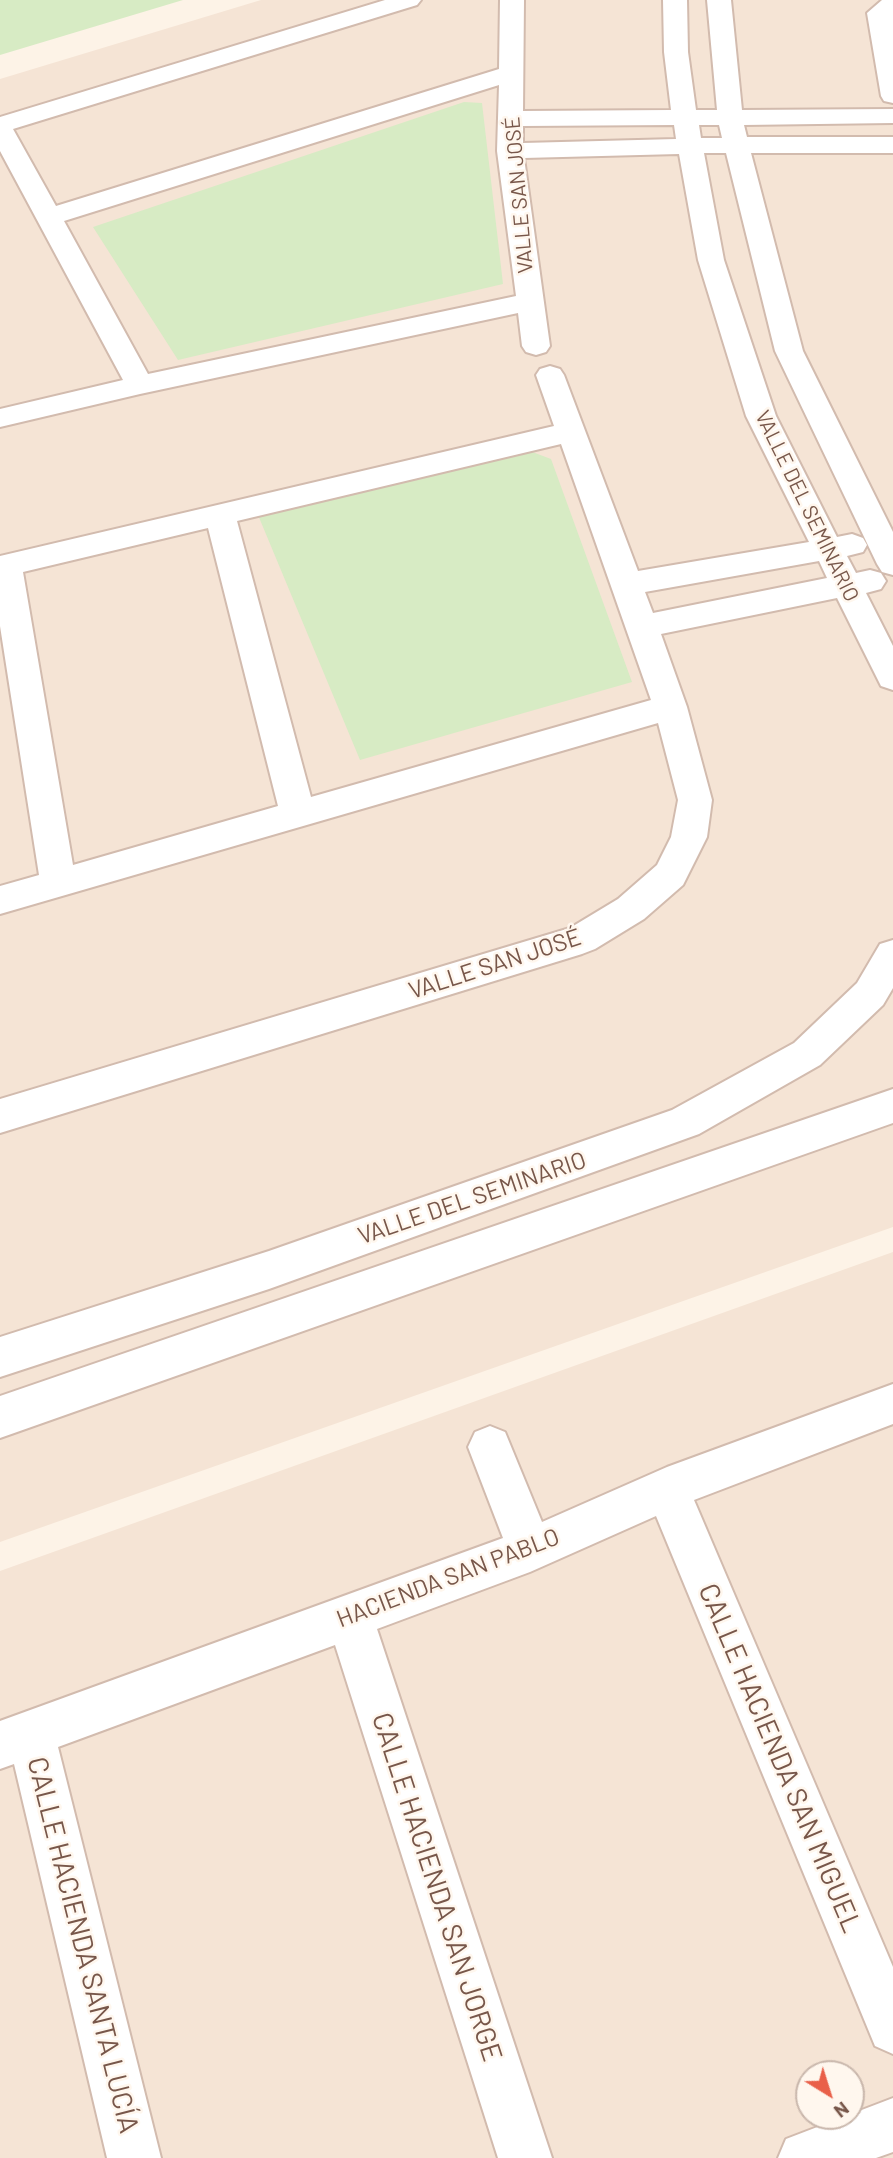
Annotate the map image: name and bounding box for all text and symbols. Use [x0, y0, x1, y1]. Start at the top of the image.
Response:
street label: VALLE SAN JOSÉ [500, 116, 538, 274]
street label: VALLE DEL SEMINARIO [750, 406, 864, 606]
street label: VALLE SAN JOSÉ [405, 923, 585, 1005]
street label: VALLE DEL SEMINARIO [354, 1145, 590, 1251]
street label: HACIENDA SAN PABLO [333, 1522, 563, 1634]
street label: CALLE HACIENDA SAN MIGUEL [691, 1578, 869, 1938]
street label: CALLE HACIENDA SAN JORGE [365, 1708, 509, 2066]
street label: CALLE HACIENDA SANTA LUCÍA [20, 1753, 146, 2137]
north arrow [795, 2060, 865, 2130]
text: N [830, 2097, 854, 2123]

